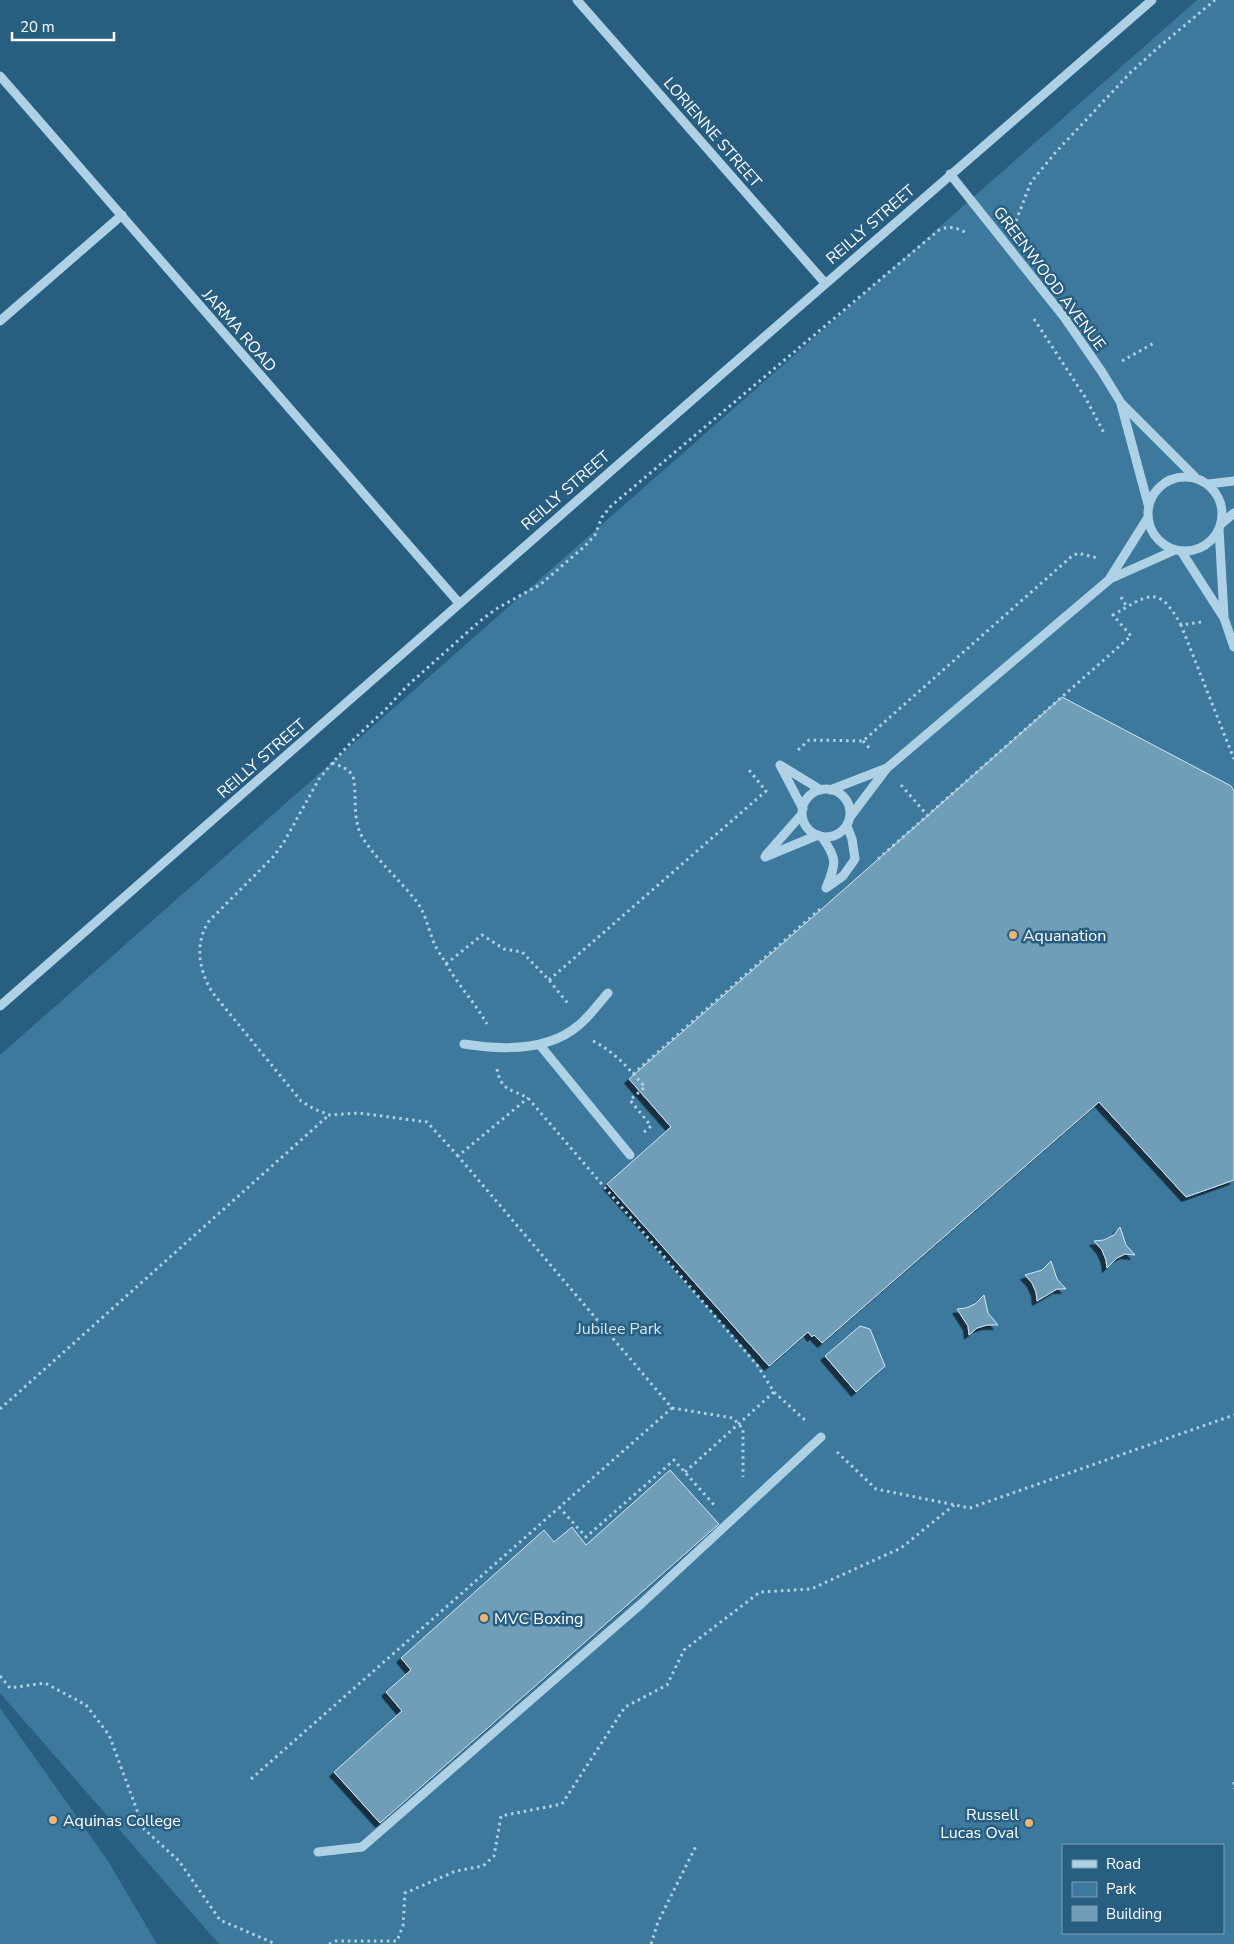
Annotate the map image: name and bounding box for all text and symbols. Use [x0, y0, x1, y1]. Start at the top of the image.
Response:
scale bar [12, 10, 115, 42]
text: 20 m [20, 17, 55, 37]
street label: LORIENNE STREET [658, 73, 767, 193]
street label: REILLY STREET [821, 180, 920, 270]
street label: GREENWOOD AVENUE [988, 202, 1111, 355]
street label: JARMA ROAD [196, 284, 281, 377]
street label: REILLY STREET [516, 446, 615, 536]
street label: REILLY STREET [212, 714, 311, 804]
place label: Aquanation [1023, 925, 1106, 947]
marker: Aquanation [1007, 929, 1019, 941]
park label: Jubilee Park [576, 1318, 662, 1340]
place label: MVC Boxing [494, 1608, 583, 1630]
marker: MVC Boxing [478, 1612, 490, 1624]
place label: Russell Lucas Oval [940, 1804, 1019, 1844]
place label: Aquinas College [63, 1810, 181, 1832]
marker: Aquinas College [47, 1814, 59, 1826]
marker: Russell Lucas Oval [1023, 1817, 1035, 1829]
legend [1062, 1844, 1224, 1934]
text: Road [1106, 1854, 1141, 1874]
text: Park [1106, 1879, 1136, 1899]
text: Building [1106, 1904, 1162, 1924]

